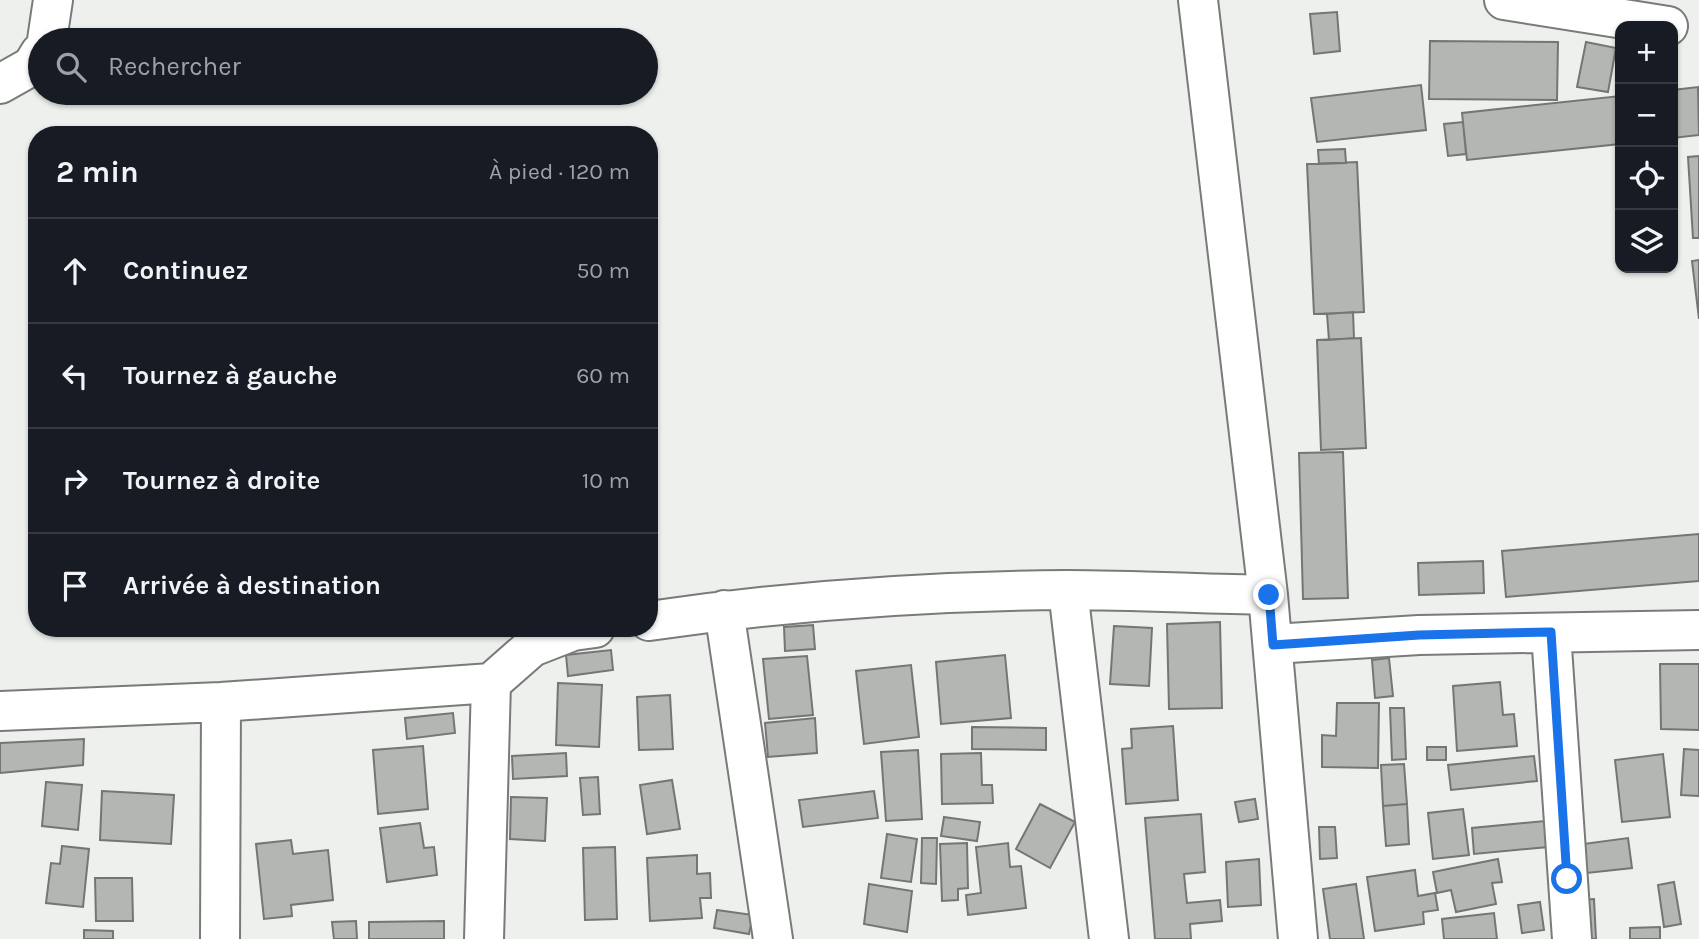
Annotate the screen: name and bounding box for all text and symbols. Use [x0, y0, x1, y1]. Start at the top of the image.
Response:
map controls [1615, 21, 1678, 273]
button: + [1615, 21, 1678, 84]
search box [28, 28, 658, 105]
icon: search [52, 48, 90, 86]
text: Rechercher [108, 51, 241, 82]
button: − [1615, 84, 1678, 147]
button: locate [1615, 147, 1678, 210]
text: 2 min [56, 154, 139, 190]
text: À pied · 120 m [489, 158, 630, 185]
button: layers [1615, 210, 1678, 273]
icon: ahead [56, 252, 94, 290]
text: Continuez [123, 255, 248, 286]
text: 50 m [576, 257, 630, 284]
icon: left [56, 357, 94, 395]
text: Tournez à gauche [123, 360, 337, 391]
text: 60 m [576, 362, 630, 389]
icon: right [56, 462, 94, 500]
text: Tournez à droite [123, 465, 320, 496]
text: 10 m [582, 467, 630, 494]
icon: arrive [56, 567, 94, 605]
text: Arrivée à destination [123, 570, 381, 601]
route end [1253, 579, 1284, 610]
route start [1551, 863, 1582, 894]

